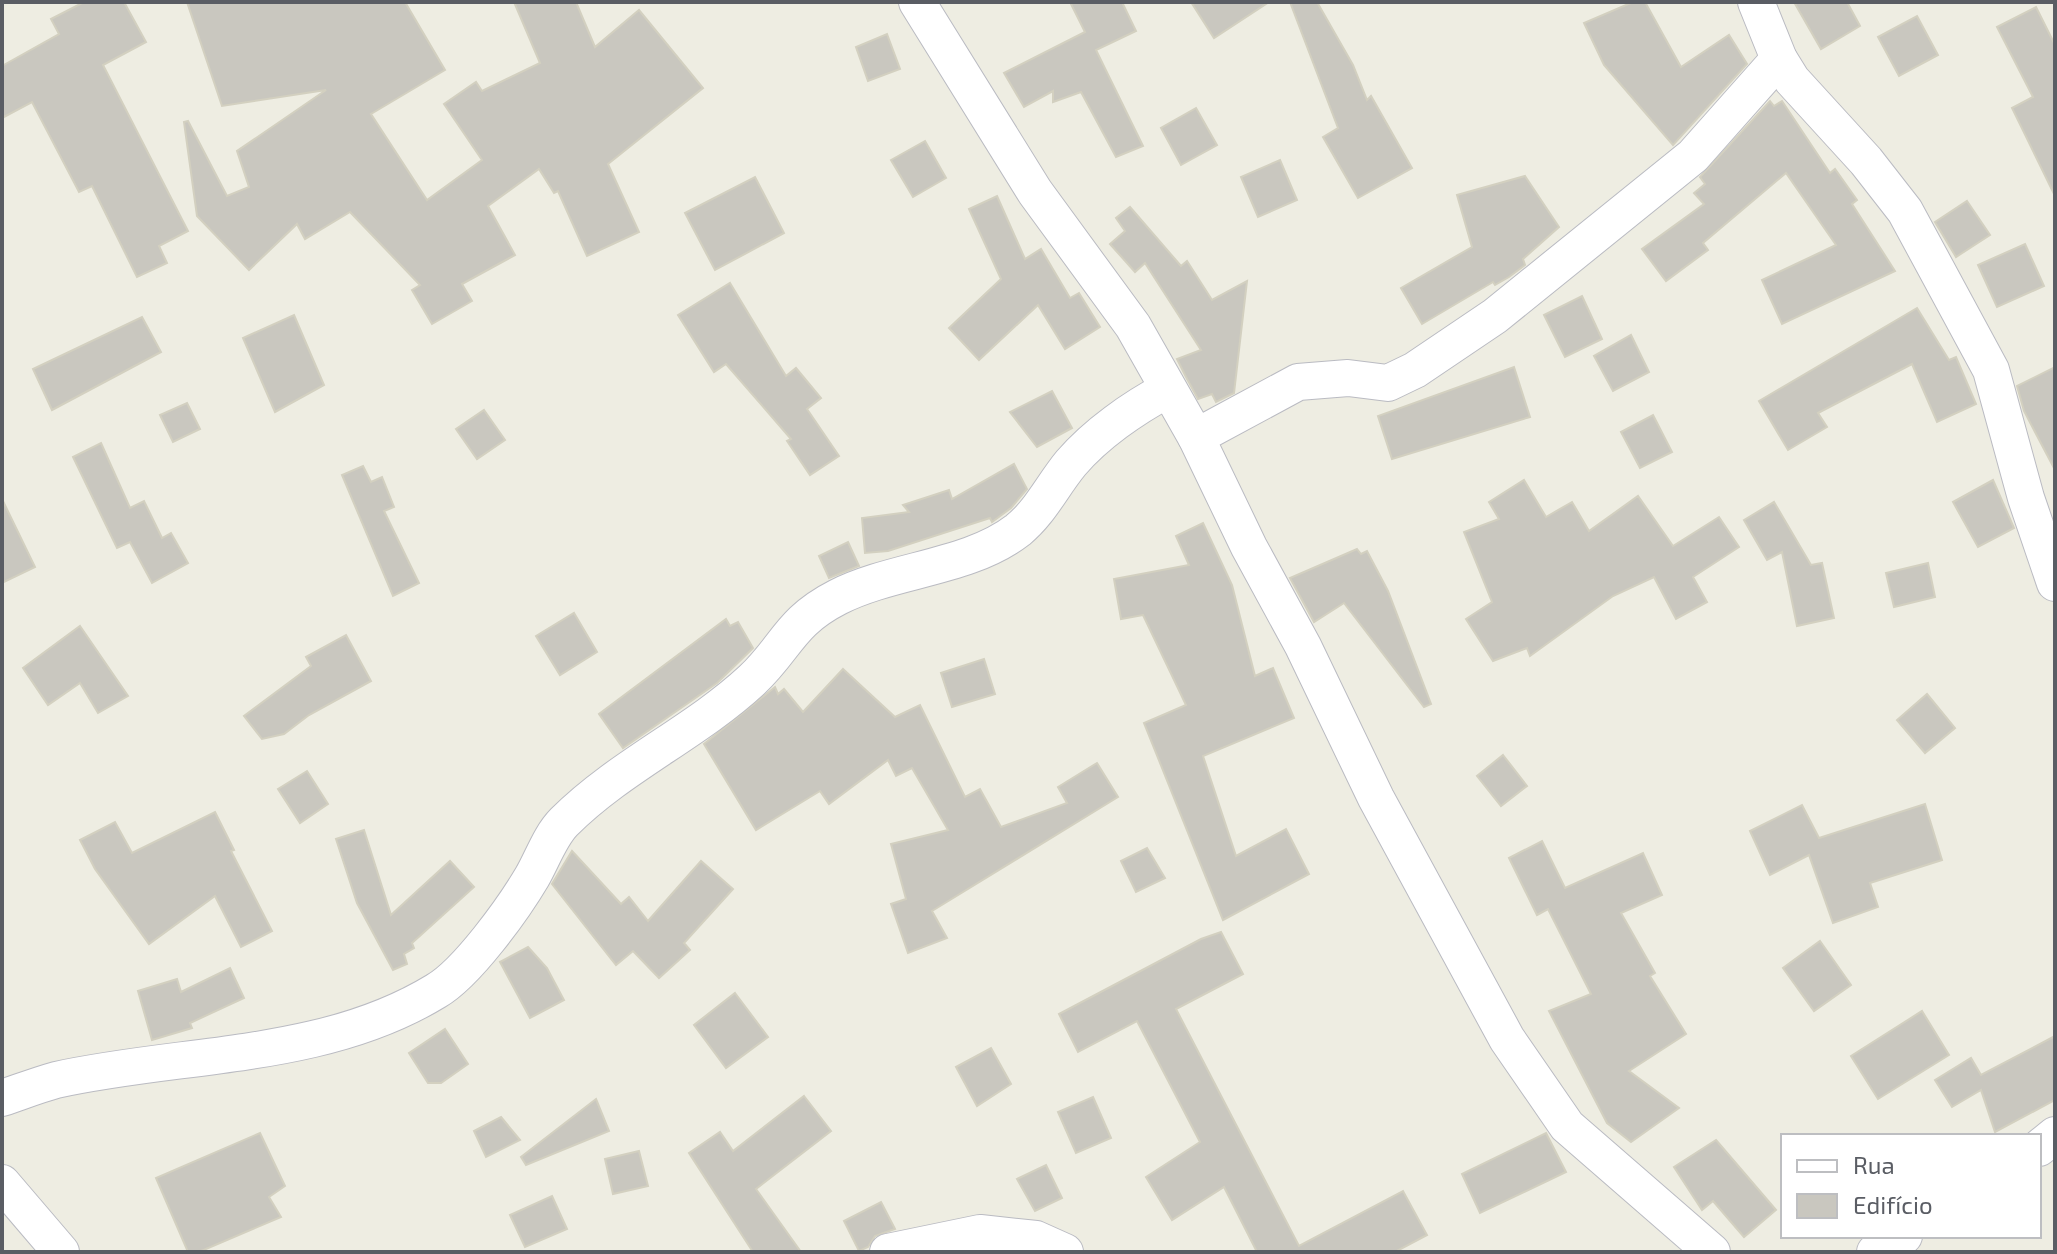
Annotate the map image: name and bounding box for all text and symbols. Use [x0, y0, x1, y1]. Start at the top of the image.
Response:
legend [1781, 1134, 2041, 1238]
text: Rua [1853, 1150, 1895, 1179]
text: Edifício [1853, 1190, 1933, 1219]

